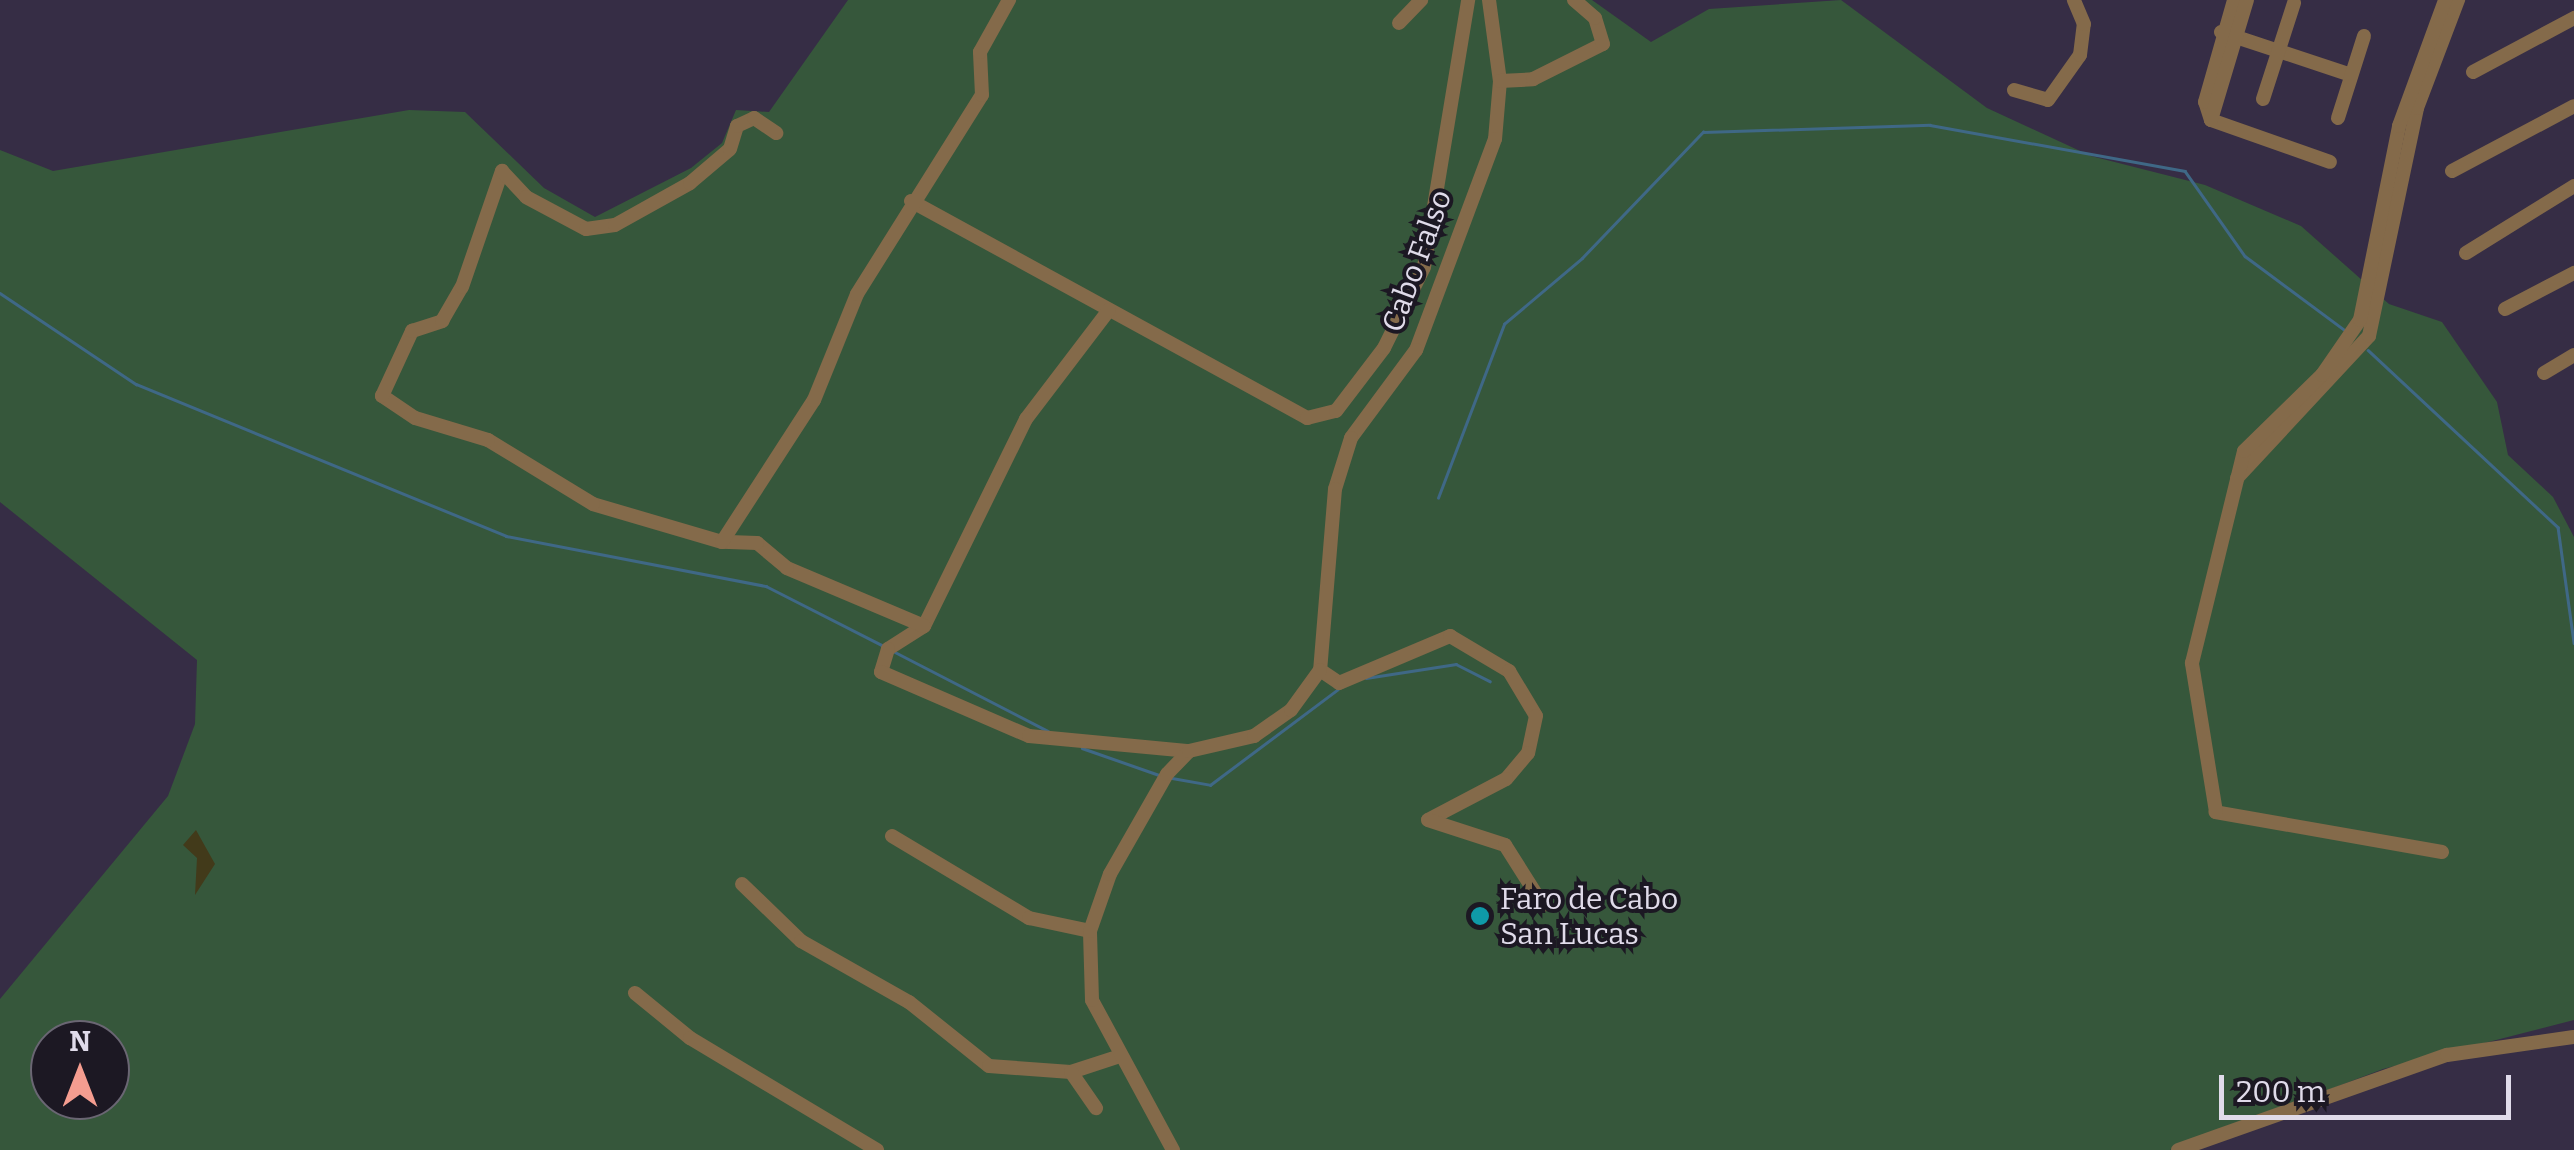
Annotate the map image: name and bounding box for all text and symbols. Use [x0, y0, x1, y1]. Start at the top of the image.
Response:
street label: Cabo Falso [1375, 185, 1459, 337]
place label: Faro de Cabo San Lucas [1500, 881, 1678, 952]
marker: Faro de Cabo San Lucas [1469, 905, 1491, 927]
north arrow [30, 1020, 130, 1120]
text: N [69, 1025, 91, 1058]
scale bar [2224, 1055, 2516, 1117]
text: 200 m [2236, 1074, 2325, 1110]

